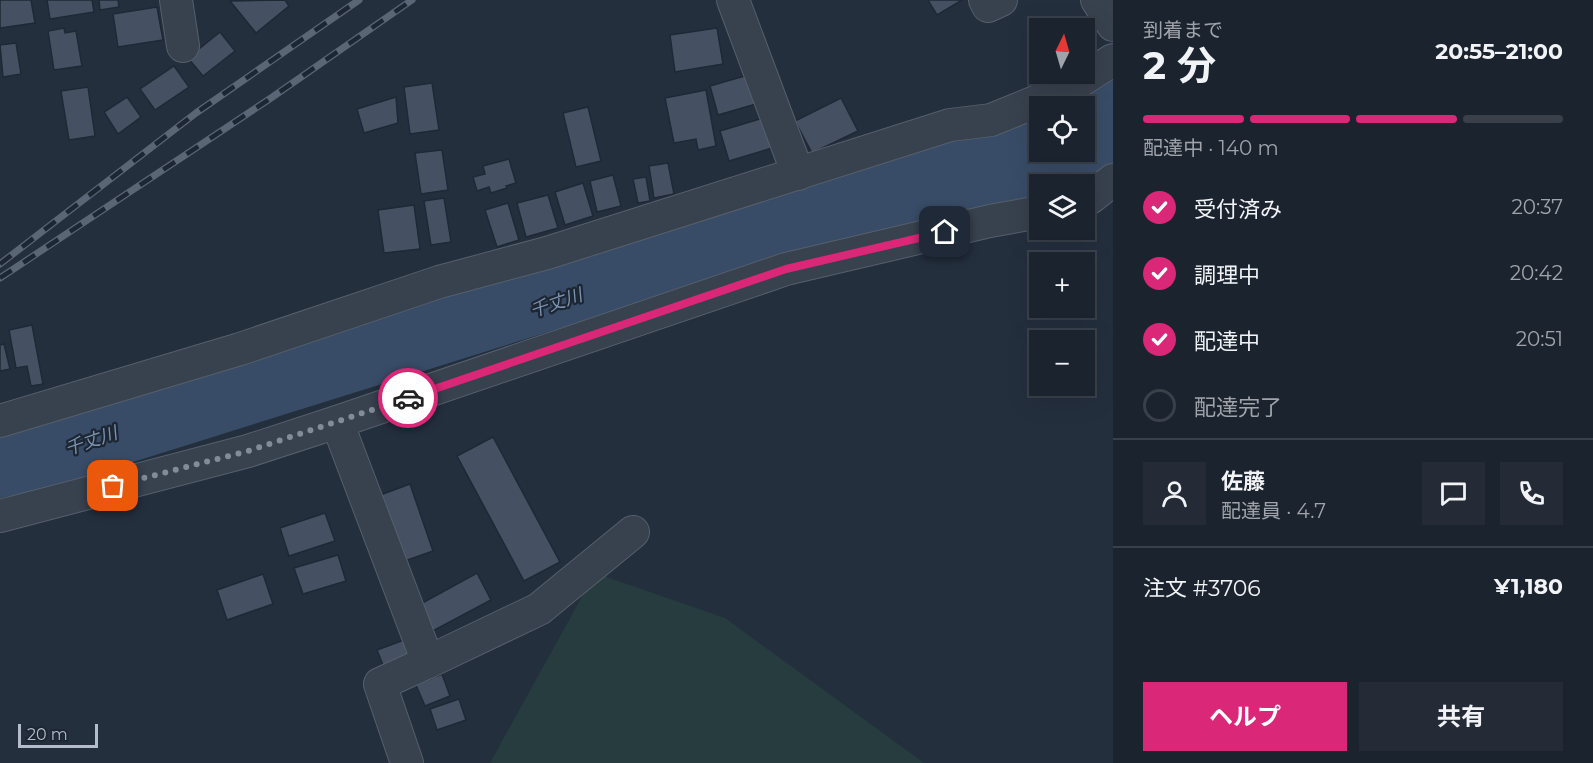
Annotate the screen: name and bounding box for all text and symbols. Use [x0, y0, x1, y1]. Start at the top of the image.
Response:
north arrow [1029, 18, 1095, 84]
map controls [1029, 18, 1095, 396]
text: 到着まで [1143, 18, 1223, 42]
text: 20:55–21:00 [1435, 38, 1563, 65]
text: 2 分 [1143, 41, 1216, 89]
button: locate [1029, 96, 1095, 162]
text: 配達中 · 140 m [1143, 136, 1279, 160]
button: layers [1029, 174, 1095, 240]
icon: check [1143, 191, 1176, 224]
text: 20:37 [1511, 195, 1563, 219]
text: 受付済み [1194, 196, 1282, 223]
pin [919, 206, 970, 257]
icon: home [928, 215, 961, 248]
button: + [1029, 252, 1095, 318]
icon: check [1143, 257, 1176, 290]
text: 20:42 [1510, 261, 1563, 285]
text: 調理中 [1194, 262, 1260, 289]
water label: 千丈川 [527, 283, 587, 322]
icon: check [1143, 323, 1176, 356]
text: 20:51 [1516, 327, 1563, 351]
text: 配達中 [1194, 328, 1260, 355]
button: − [1029, 330, 1095, 396]
courier [378, 368, 438, 428]
icon: car [392, 382, 425, 415]
text: 配達完了 [1194, 394, 1282, 421]
water label: 千丈川 [62, 421, 122, 460]
pin [87, 460, 138, 511]
button: person [1143, 462, 1206, 525]
button: chat [1422, 462, 1485, 525]
button: phone [1500, 462, 1563, 525]
text: 佐藤 [1221, 468, 1265, 495]
icon: bag [96, 469, 129, 502]
text: 配達員 · 4.7 [1221, 499, 1326, 523]
text: ¥1,180 [1494, 573, 1563, 600]
text: 注文 #3706 [1143, 575, 1261, 602]
button: ヘルプ [1143, 682, 1347, 751]
button: 共有 [1359, 682, 1563, 751]
scale bar [18, 721, 98, 748]
text: 20 m [27, 725, 68, 744]

